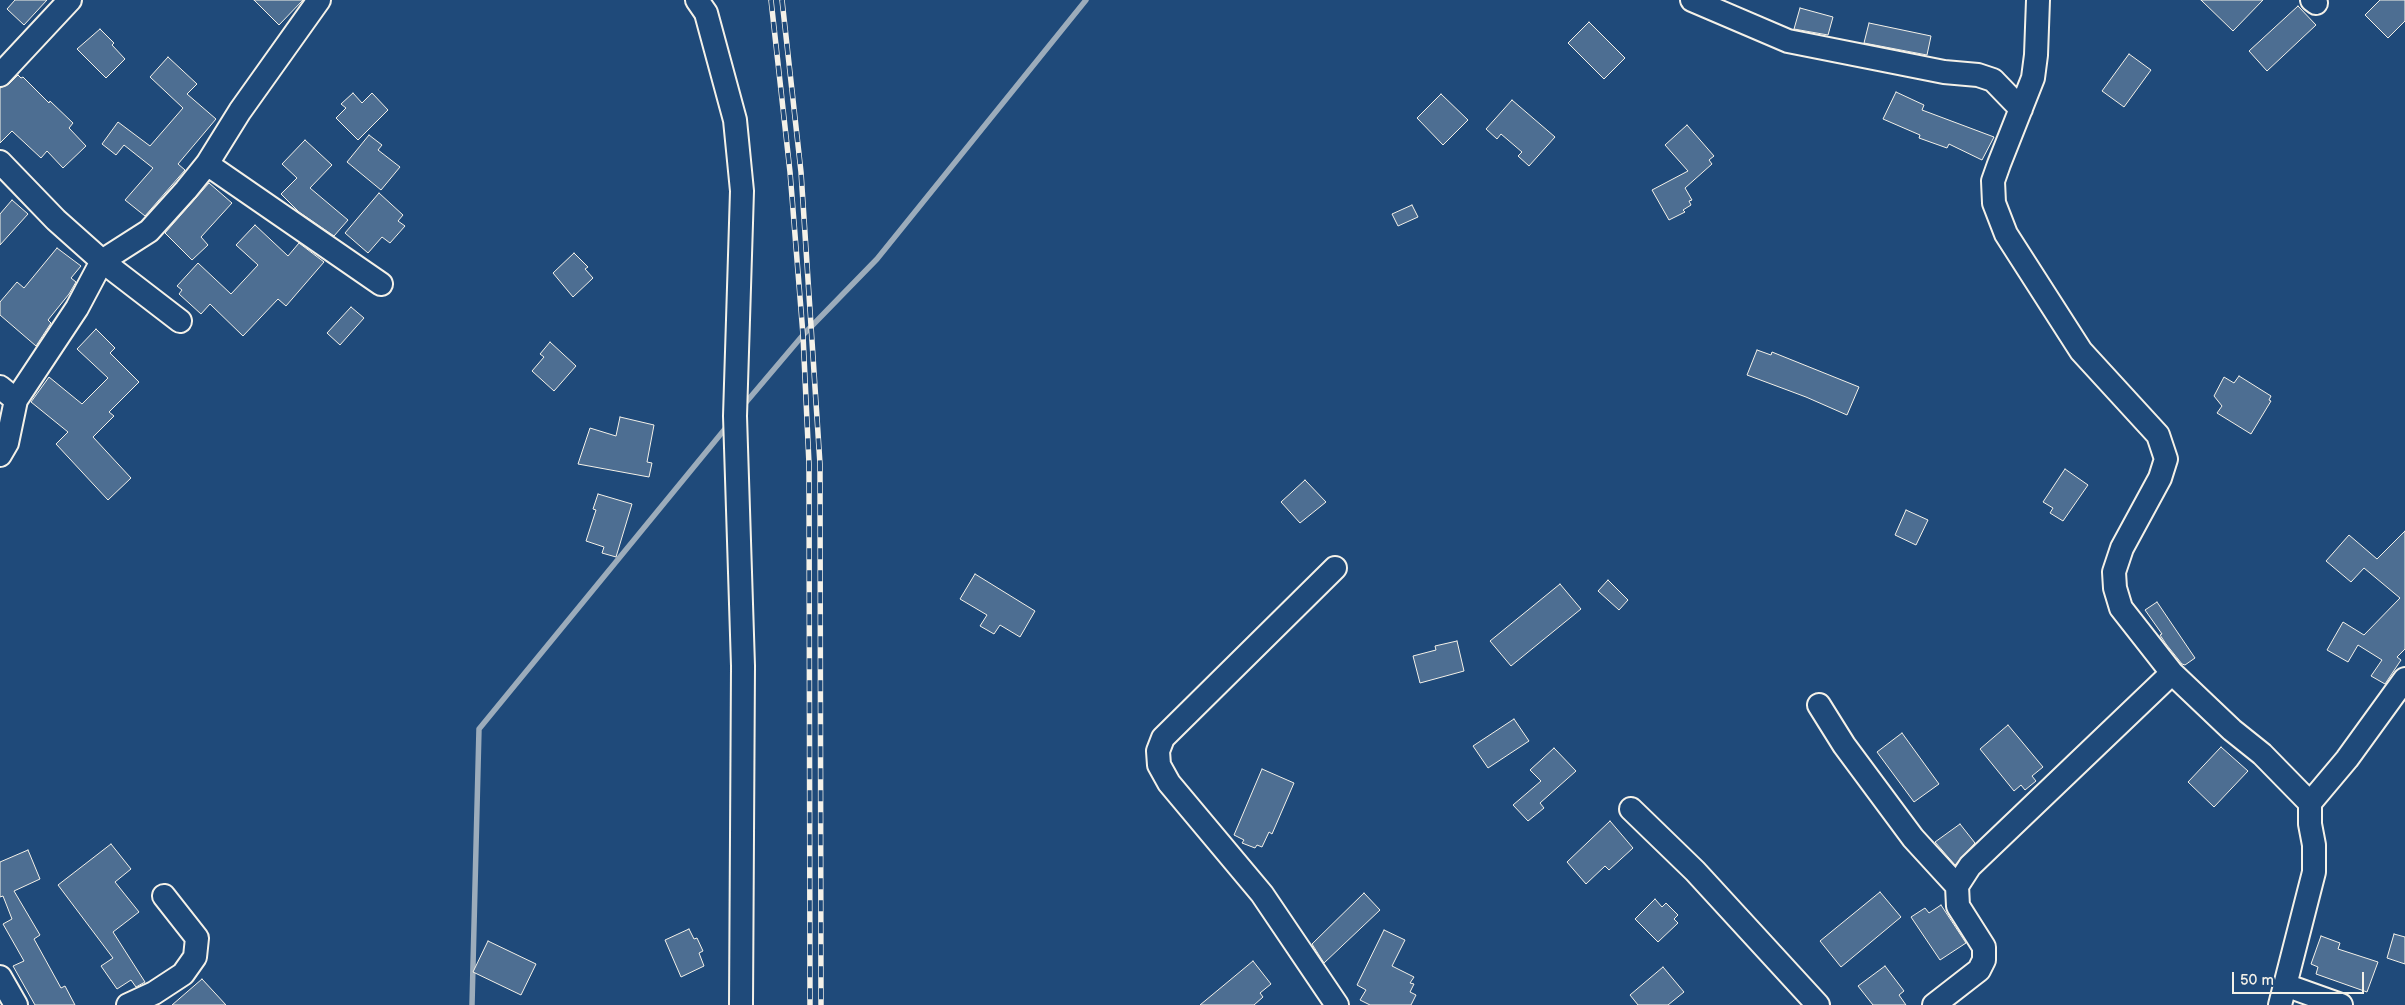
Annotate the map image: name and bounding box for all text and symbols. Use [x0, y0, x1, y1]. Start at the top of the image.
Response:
scale bar [2235, 962, 2368, 994]
text: 50 m [2240, 971, 2274, 990]

